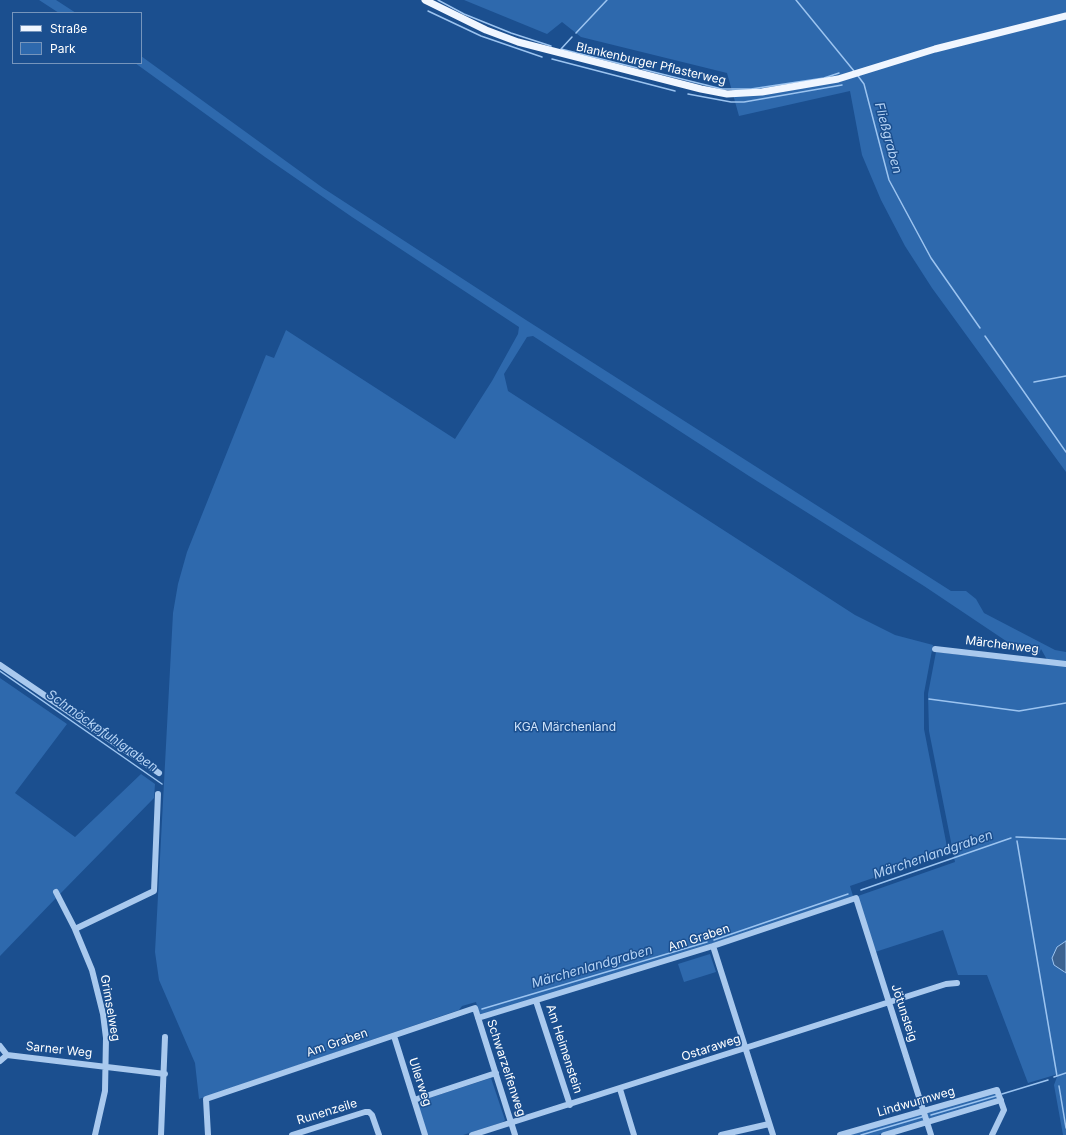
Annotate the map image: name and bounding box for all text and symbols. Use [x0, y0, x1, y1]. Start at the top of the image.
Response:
legend [12, 12, 142, 64]
text: Straße [50, 21, 87, 36]
street label: Blankenburger Pflasterweg [575, 40, 727, 88]
text: Park [50, 41, 76, 56]
water label: Fließgraben [871, 101, 905, 175]
street label: Märchenweg [964, 633, 1040, 657]
water label: Schmöckpfuhlgraben [43, 687, 161, 775]
park label: KGA Märchenland [514, 720, 616, 734]
water label: Märchenlandgraben [871, 827, 995, 883]
street label: Am Graben [666, 921, 732, 955]
water label: Märchenlandgraben [530, 942, 654, 992]
street label: Grimselweg [97, 974, 123, 1042]
street label: Jötunsteig [888, 982, 920, 1044]
street label: Am Heimenstein [543, 1003, 585, 1095]
street label: Schwarzelfenweg [484, 1018, 528, 1118]
street label: Am Graben [304, 1026, 370, 1060]
street label: Ostaraweg [680, 1032, 742, 1064]
street label: Sarner Weg [25, 1039, 93, 1061]
street label: Ullerweg [405, 1056, 435, 1108]
street label: Lindwurmweg [875, 1084, 957, 1120]
street label: Runenzeile [295, 1096, 359, 1128]

